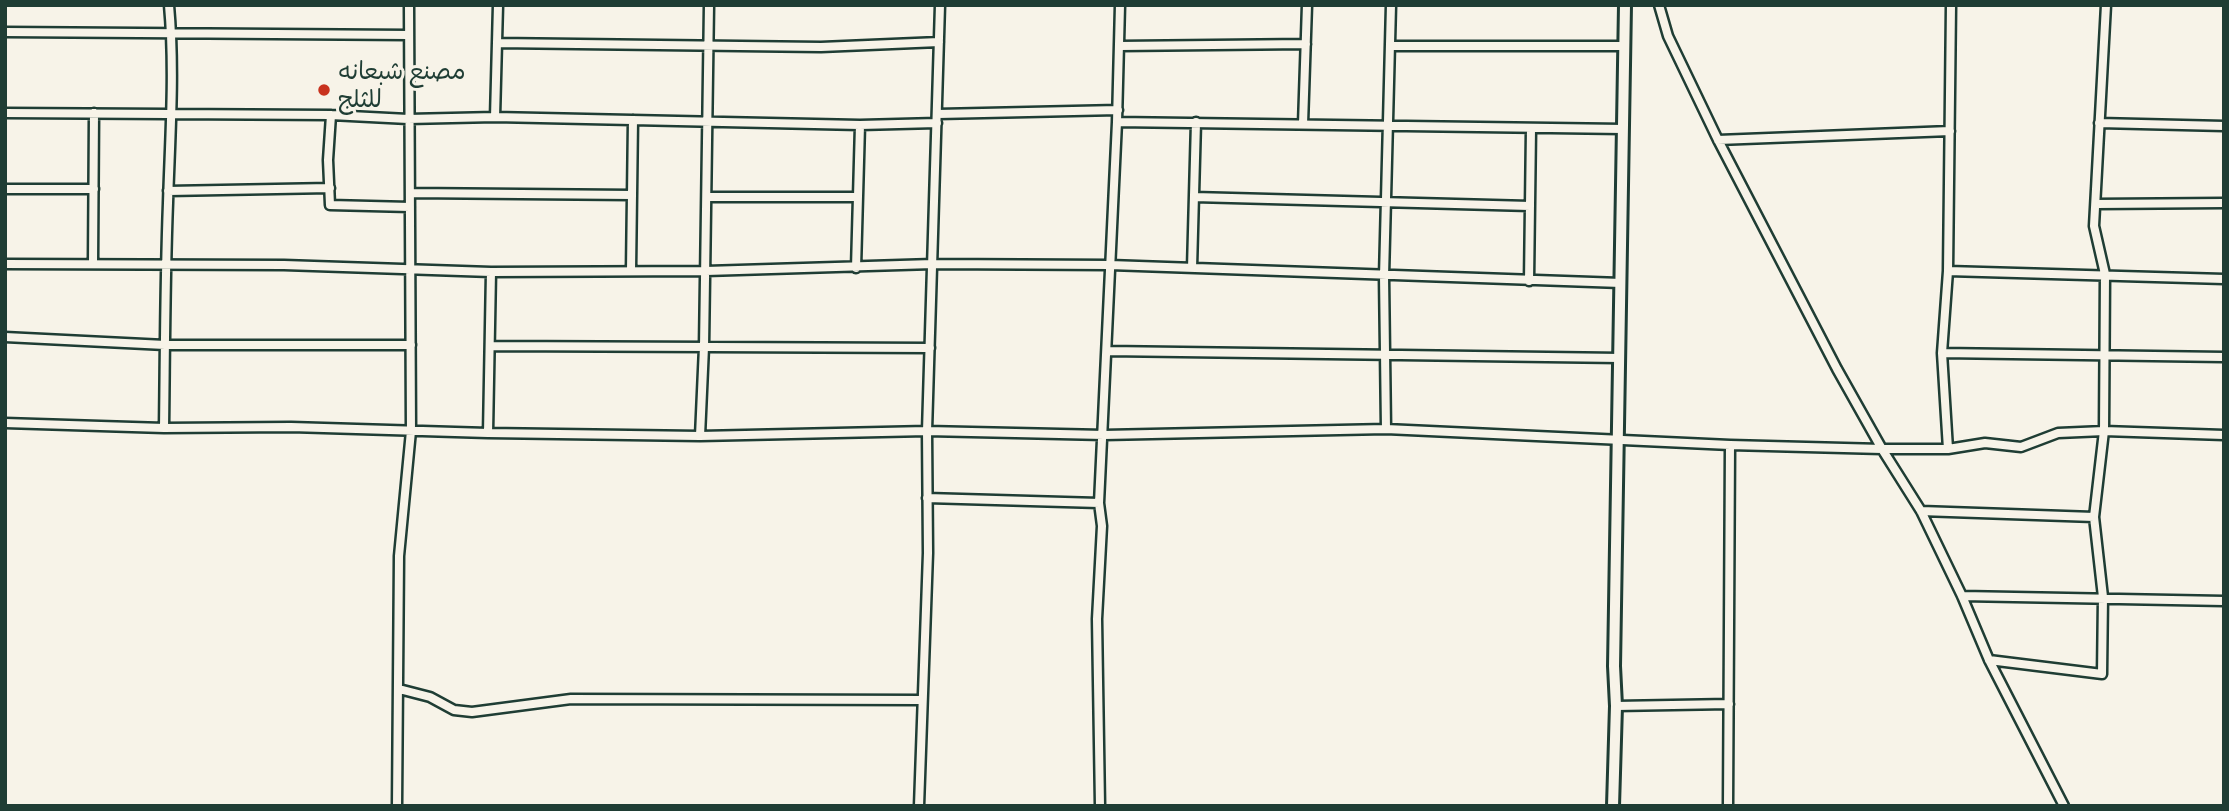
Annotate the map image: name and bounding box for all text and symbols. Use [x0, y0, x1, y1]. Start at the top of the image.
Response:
place label: مصنع شبعانه للثلج [338, 62, 466, 118]
marker: مصنع شبعانه للثلج [316, 82, 332, 98]

